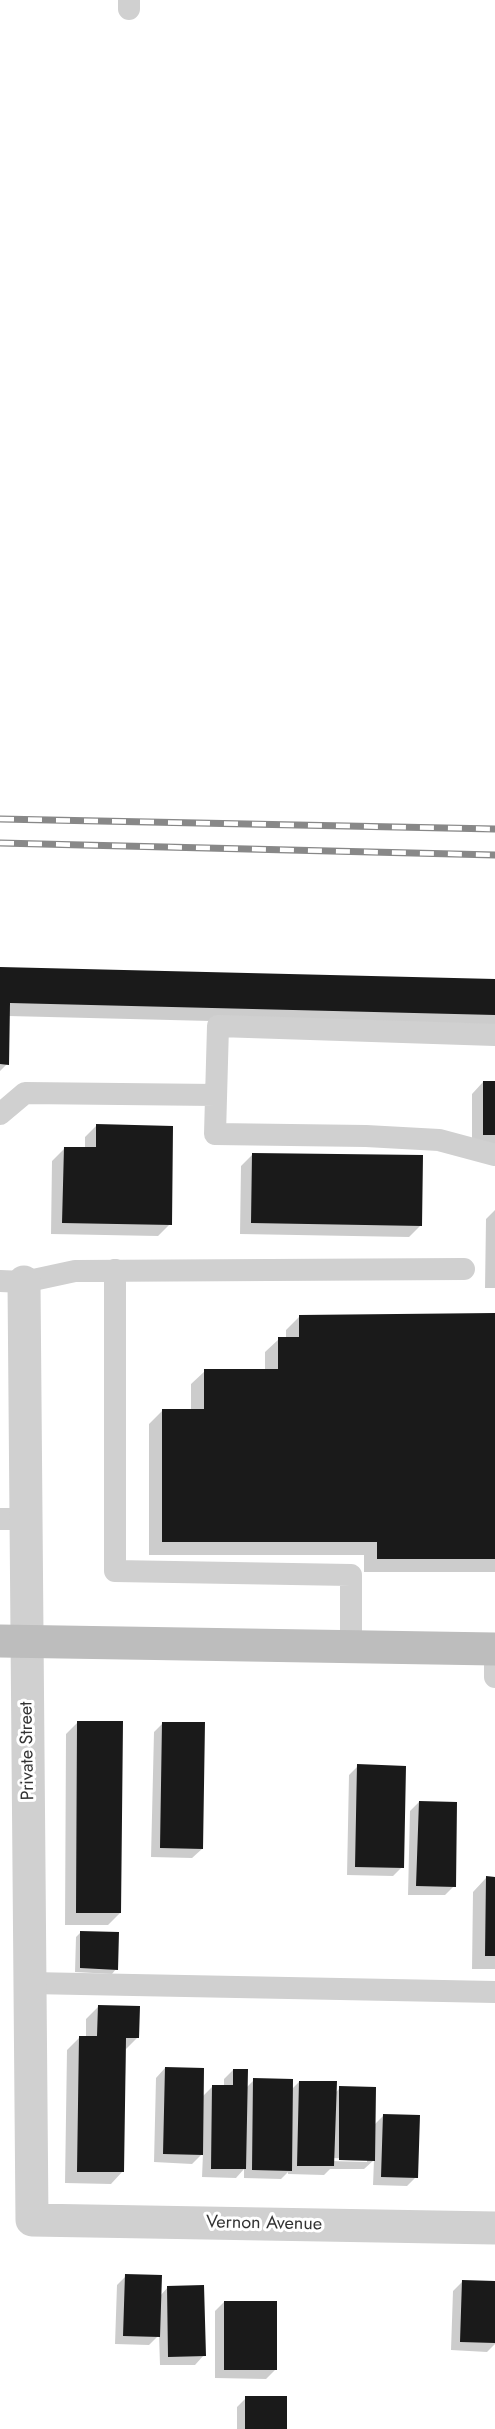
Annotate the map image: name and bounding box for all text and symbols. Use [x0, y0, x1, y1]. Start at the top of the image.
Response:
street label: Private Street [16, 1701, 40, 1801]
street label: Vernon Avenue [206, 2212, 322, 2236]

